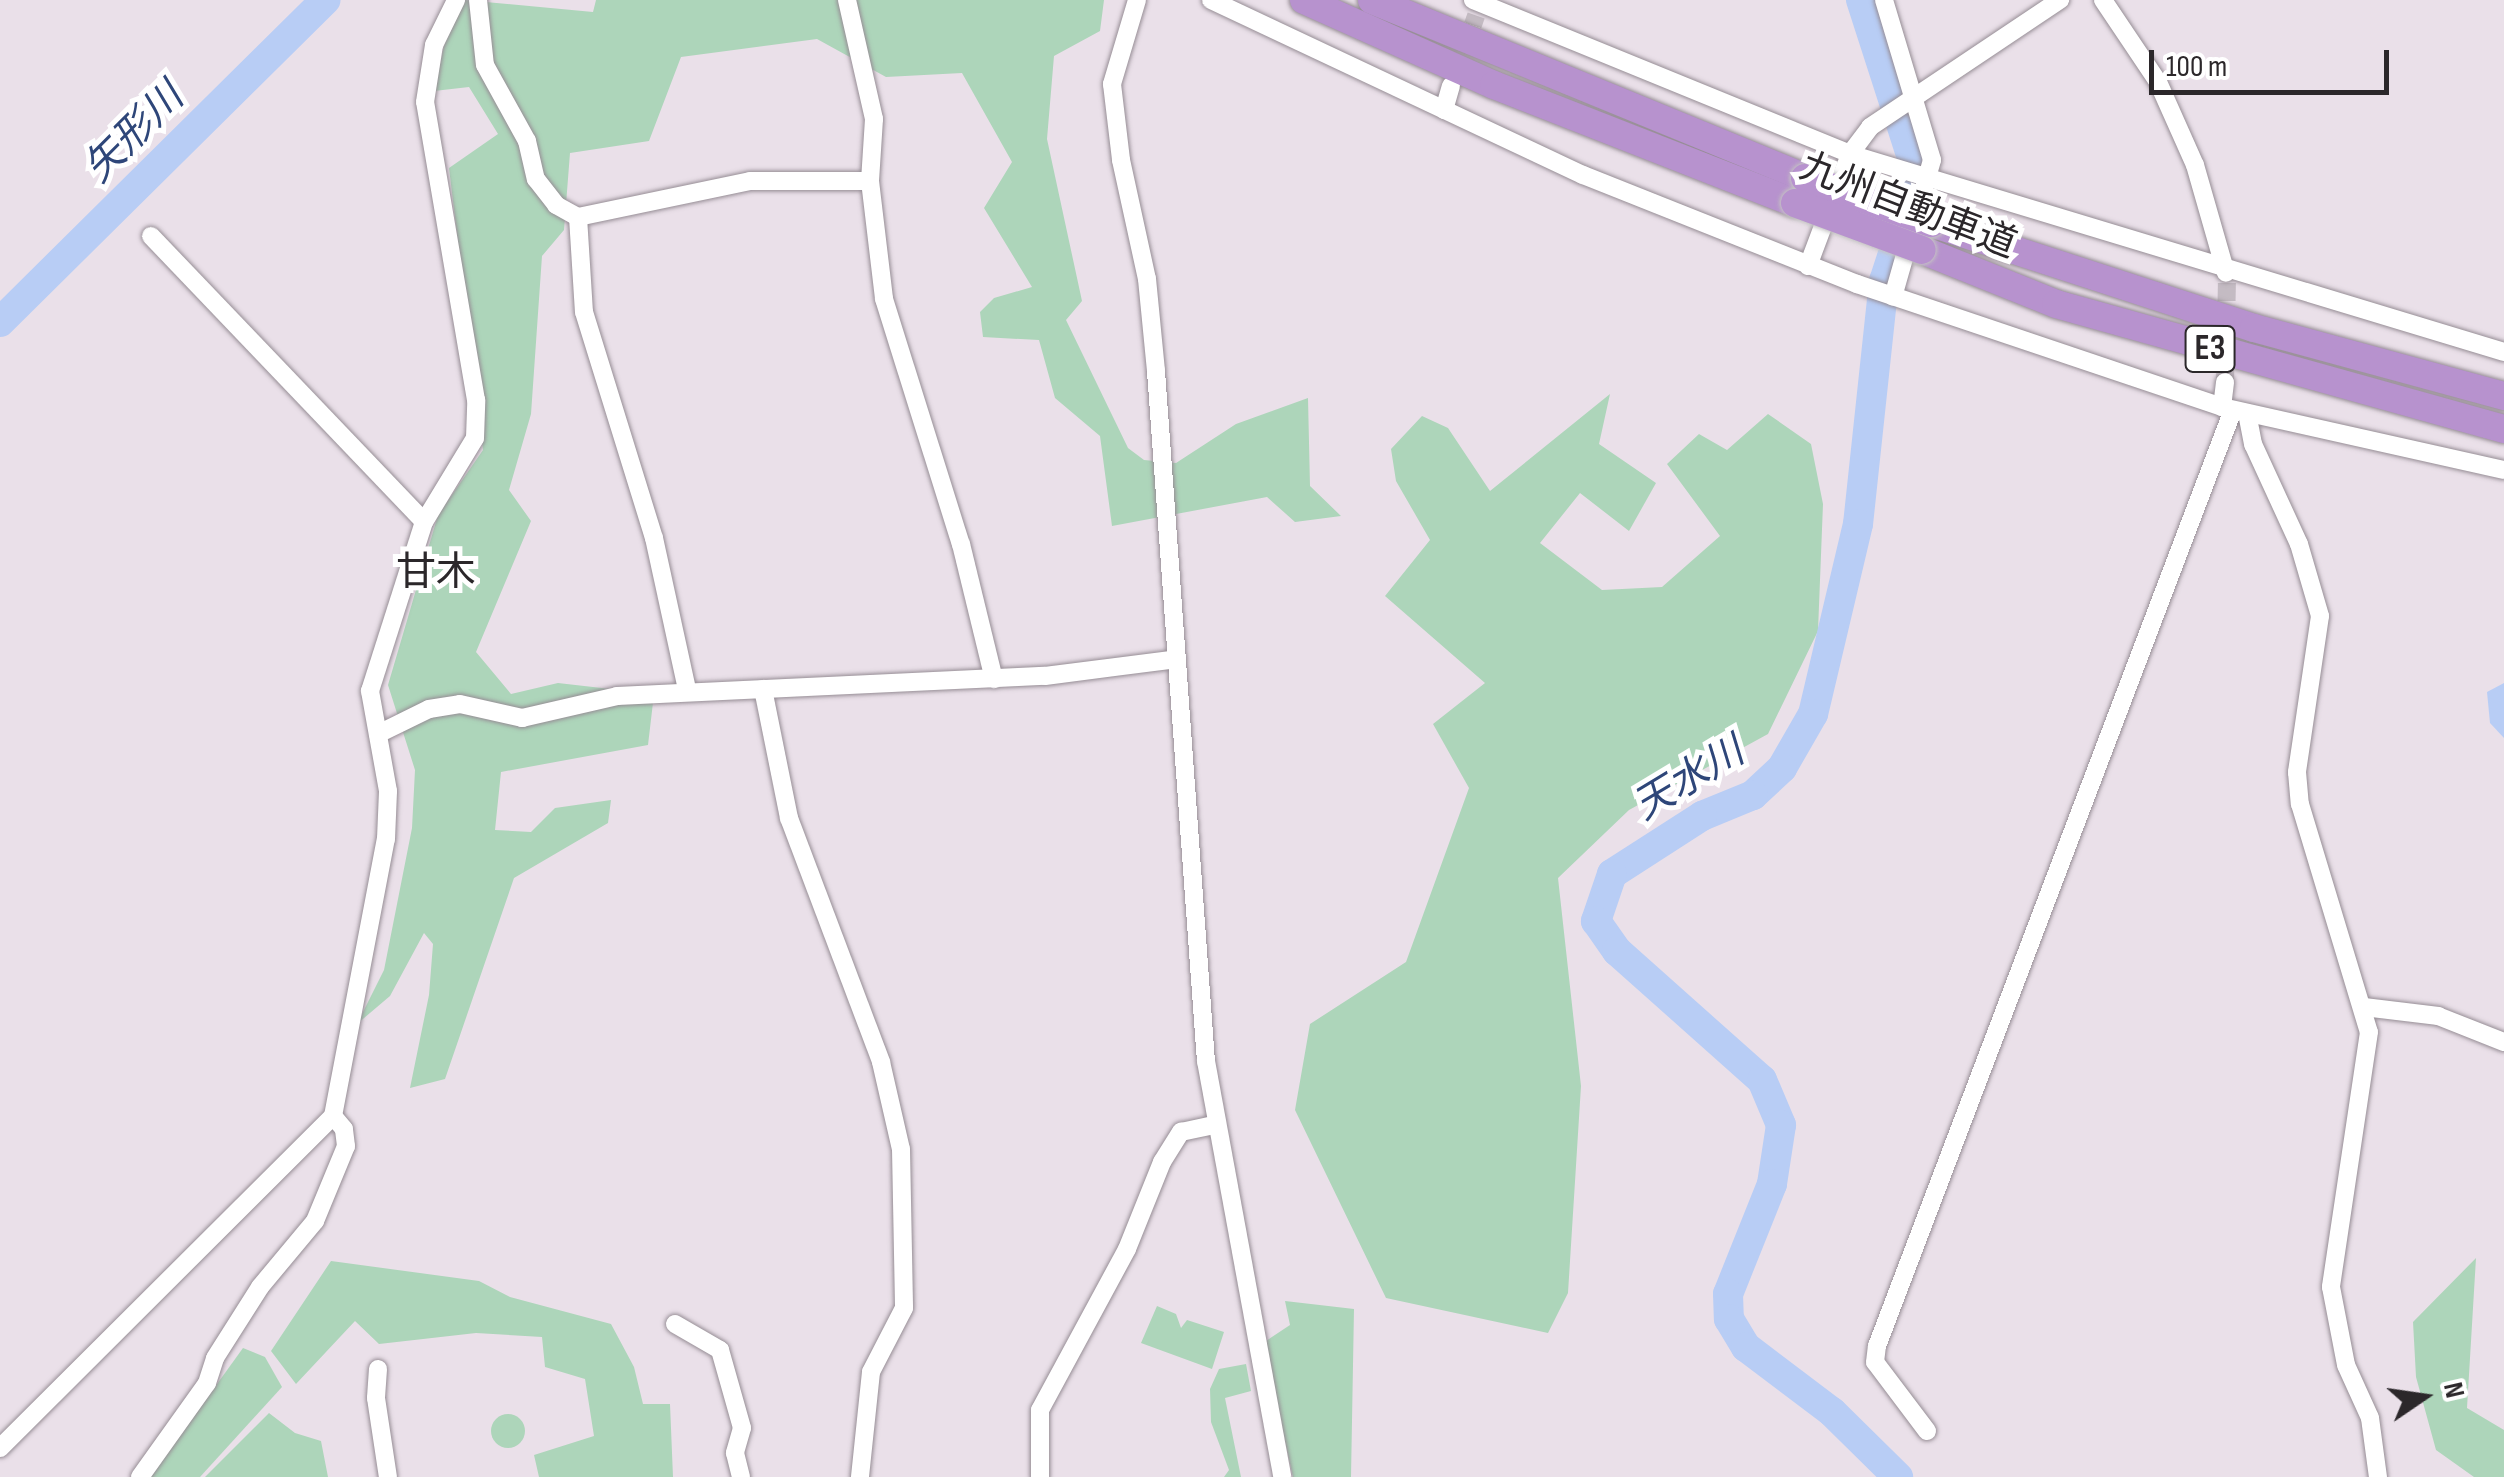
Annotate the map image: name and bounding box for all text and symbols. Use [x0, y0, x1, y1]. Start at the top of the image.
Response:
scale bar [2154, 30, 2394, 92]
text: 100 m [2166, 49, 2227, 85]
water label: 矢形川 [75, 74, 193, 192]
street label: 九州自動車道 [1793, 144, 2023, 268]
road number: E3 [2182, 319, 2238, 379]
district label: 甘木 [396, 549, 476, 597]
water label: 天水川 [1625, 728, 1753, 830]
north arrow [2374, 1347, 2474, 1447]
text: N [2436, 1379, 2471, 1401]

